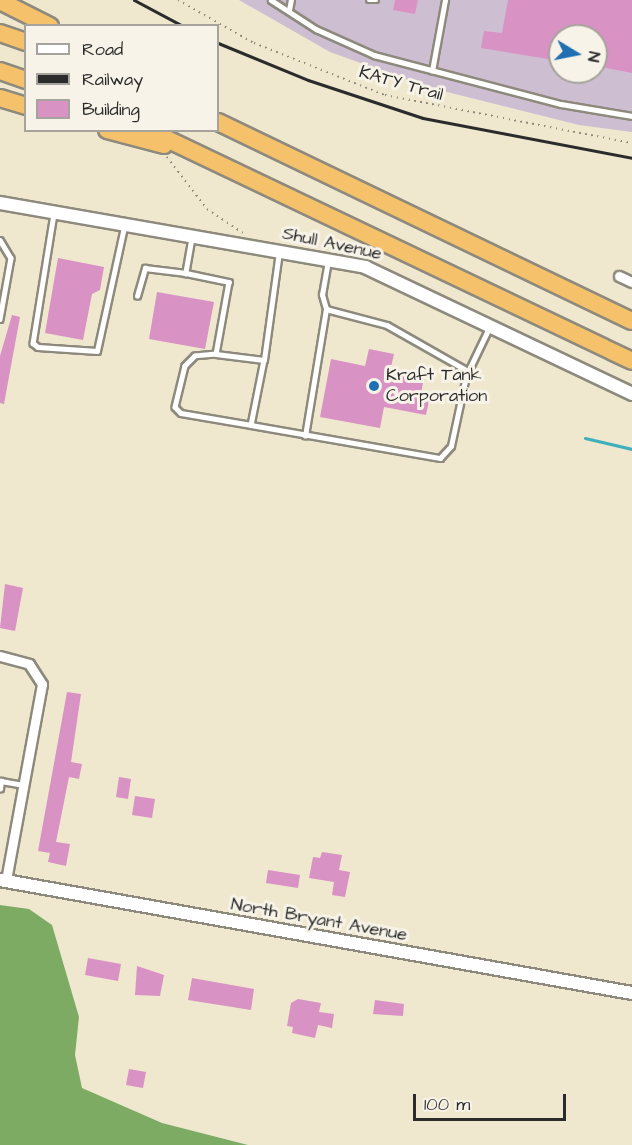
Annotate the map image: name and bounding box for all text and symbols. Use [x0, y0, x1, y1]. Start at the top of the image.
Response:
legend [24, 24, 219, 132]
north arrow [548, 24, 608, 84]
text: Road [82, 37, 123, 62]
text: N [582, 50, 605, 64]
street label: KATY Trail [357, 62, 445, 106]
text: Railway [82, 67, 143, 92]
text: Building [82, 97, 140, 122]
street label: Shull Avenue [280, 223, 384, 265]
place label: Kraft Tank Corporation [386, 365, 487, 407]
marker: Kraft Tank Corporation [367, 379, 381, 393]
street label: North Bryant Avenue [229, 894, 409, 946]
scale bar [416, 1082, 569, 1120]
text: 100 m [424, 1092, 470, 1117]

